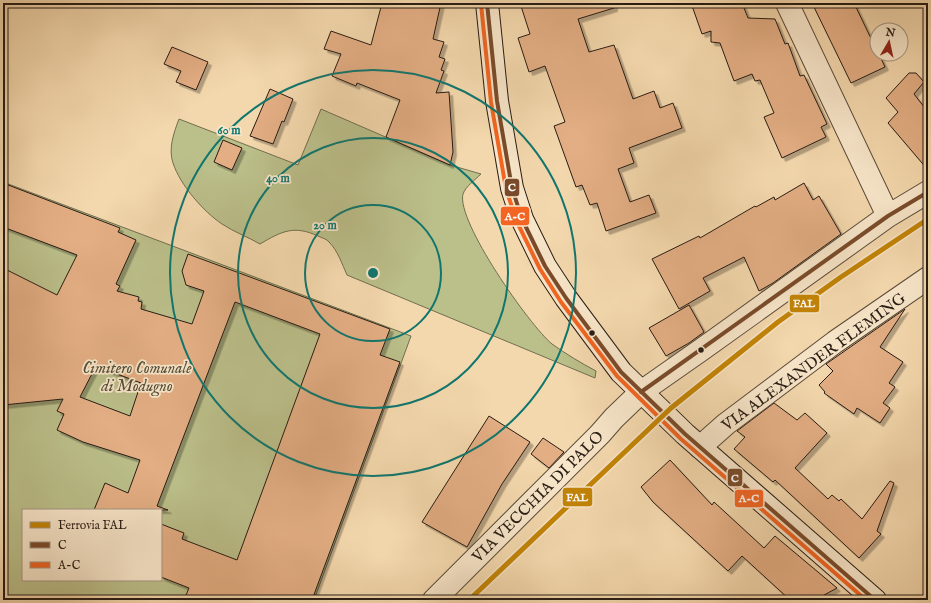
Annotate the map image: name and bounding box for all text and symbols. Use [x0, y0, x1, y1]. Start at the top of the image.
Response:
north arrow [869, 22, 909, 62]
text: N [884, 25, 897, 41]
text: 60 m [218, 123, 241, 138]
text: 40 m [266, 171, 291, 186]
line badge: C [504, 178, 520, 197]
text: C [508, 181, 516, 195]
line badge: A-C [500, 206, 530, 226]
text: A-C [504, 210, 525, 224]
text: 20 m [313, 218, 337, 233]
centre of rings [366, 266, 380, 280]
street label: VIA ALEXANDER FLEMING [717, 289, 910, 437]
line badge: FAL [789, 294, 820, 313]
text: FAL [793, 297, 816, 311]
unlabelled marker [587, 328, 597, 338]
unlabelled marker [696, 345, 706, 355]
park label: Cimitero Comunale di Modugno [83, 359, 192, 397]
street label: VIA VECCHIA DI PALO [468, 427, 609, 568]
line badge: C [727, 468, 743, 487]
text: C [731, 472, 739, 486]
line badge: FAL [562, 487, 593, 507]
line badge: A-C [734, 489, 764, 508]
text: FAL [566, 491, 589, 505]
text: A-C [738, 492, 759, 506]
legend [22, 509, 162, 581]
text: Ferrovia FAL [58, 518, 127, 533]
text: C [58, 538, 67, 553]
text: A-C [57, 558, 81, 573]

